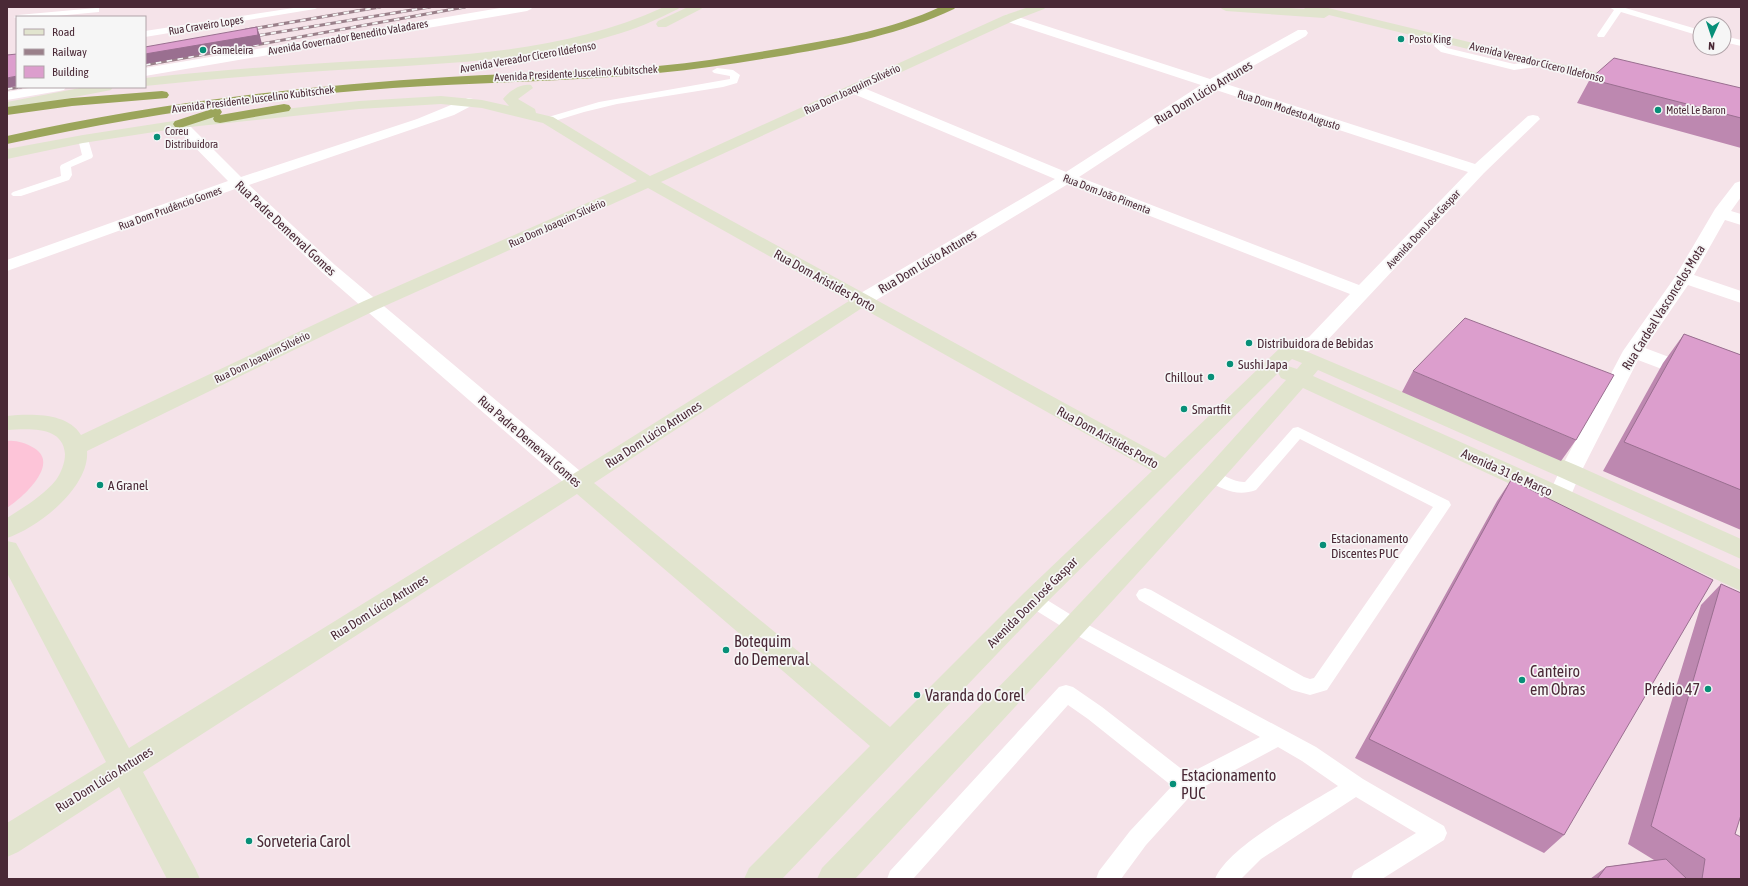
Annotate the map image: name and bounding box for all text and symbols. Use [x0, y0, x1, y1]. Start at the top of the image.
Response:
street label: Rua Craveiro Lopes [168, 13, 245, 37]
legend [16, 16, 146, 88]
north arrow [1692, 16, 1732, 56]
street label: Avenida Governador Benedito Valadares [267, 17, 429, 57]
text: Road [52, 25, 75, 39]
place label: Posto King [1409, 33, 1451, 45]
marker: Posto King [1396, 34, 1406, 44]
street label: Avenida Vereador Cícero Ildefonso [459, 39, 597, 75]
street label: Avenida Vereador Cícero Ildefonso [1469, 39, 1605, 85]
text: N [1708, 40, 1715, 52]
place label: Gameleira [211, 44, 253, 56]
text: Railway [52, 45, 87, 59]
marker: Gameleira [198, 45, 208, 55]
street label: Rua Dom Lúcio Antunes [1152, 57, 1255, 128]
street label: Rua Dom Joaquim Silvério [802, 61, 902, 117]
street label: Avenida Presidente Juscelino Kubitschek [494, 63, 658, 83]
text: Building [52, 65, 90, 79]
street label: Avenida Presidente Juscelino Kubitschek [171, 83, 335, 115]
street label: Rua Dom Modesto Augusto [1236, 88, 1342, 132]
place label: Motel Le Baron [1666, 104, 1726, 116]
marker: Motel Le Baron [1653, 105, 1663, 115]
place label: Coreu Distribuidora [165, 125, 218, 150]
marker: Coreu Distribuidora [152, 132, 162, 142]
street label: Rua Dom João Pimenta [1061, 172, 1153, 216]
street label: Rua Padre Demerval Gomes [232, 178, 339, 279]
street label: Rua Dom Prudêncio Gomes [117, 184, 223, 232]
street label: Avenida Dom José Gaspar [1384, 187, 1463, 271]
street label: Rua Dom Joaquim Silvério [507, 196, 607, 250]
street label: Rua Dom Lúcio Antunes [876, 226, 979, 297]
street label: Rua Cardeal Vasconcelos Mota [1619, 242, 1708, 373]
street label: Rua Dom Aristides Porto [771, 246, 878, 315]
street label: Rua Dom Joaquim Silvério [212, 329, 312, 385]
place label: Distribuidora de Bebidas [1257, 336, 1374, 351]
marker: Distribuidora de Bebidas [1244, 338, 1254, 348]
place label: Sushi Japa [1238, 357, 1288, 372]
marker: Sushi Japa [1225, 359, 1235, 369]
place label: Chillout [1165, 370, 1203, 385]
marker: Chillout [1206, 372, 1216, 382]
street label: Rua Padre Demerval Gomes [475, 392, 585, 491]
street label: Rua Dom Lúcio Antunes [602, 398, 705, 471]
place label: Smartfit [1192, 402, 1231, 417]
street label: Rua Dom Aristides Porto [1054, 403, 1161, 472]
marker: Smartfit [1179, 404, 1189, 414]
street label: Avenida 31 de Março [1459, 446, 1555, 499]
place label: A Granel [108, 478, 149, 493]
marker: A Granel [95, 480, 105, 490]
place label: Estacionamento Discentes PUC [1331, 531, 1408, 561]
marker: Estacionamento Discentes PUC [1318, 540, 1328, 550]
street label: Avenida Dom José Gaspar [984, 554, 1081, 651]
street label: Rua Dom Lúcio Antunes [328, 571, 431, 643]
place label: Botequim do Demerval [734, 632, 810, 668]
marker: Botequim do Demerval [721, 645, 731, 655]
place label: Canteiro em Obras [1530, 662, 1586, 698]
marker: Canteiro em Obras [1517, 675, 1527, 685]
place label: Prédio 47 [1644, 680, 1700, 698]
marker: Prédio 47 [1703, 684, 1713, 694]
place label: Varanda do Corel [925, 686, 1026, 704]
marker: Varanda do Corel [912, 690, 922, 700]
street label: Rua Dom Lúcio Antunes [53, 743, 156, 815]
place label: Estacionamento PUC [1181, 766, 1276, 802]
marker: Estacionamento PUC [1168, 779, 1178, 789]
place label: Sorveteria Carol [257, 832, 351, 850]
marker: Sorveteria Carol [244, 836, 254, 846]

